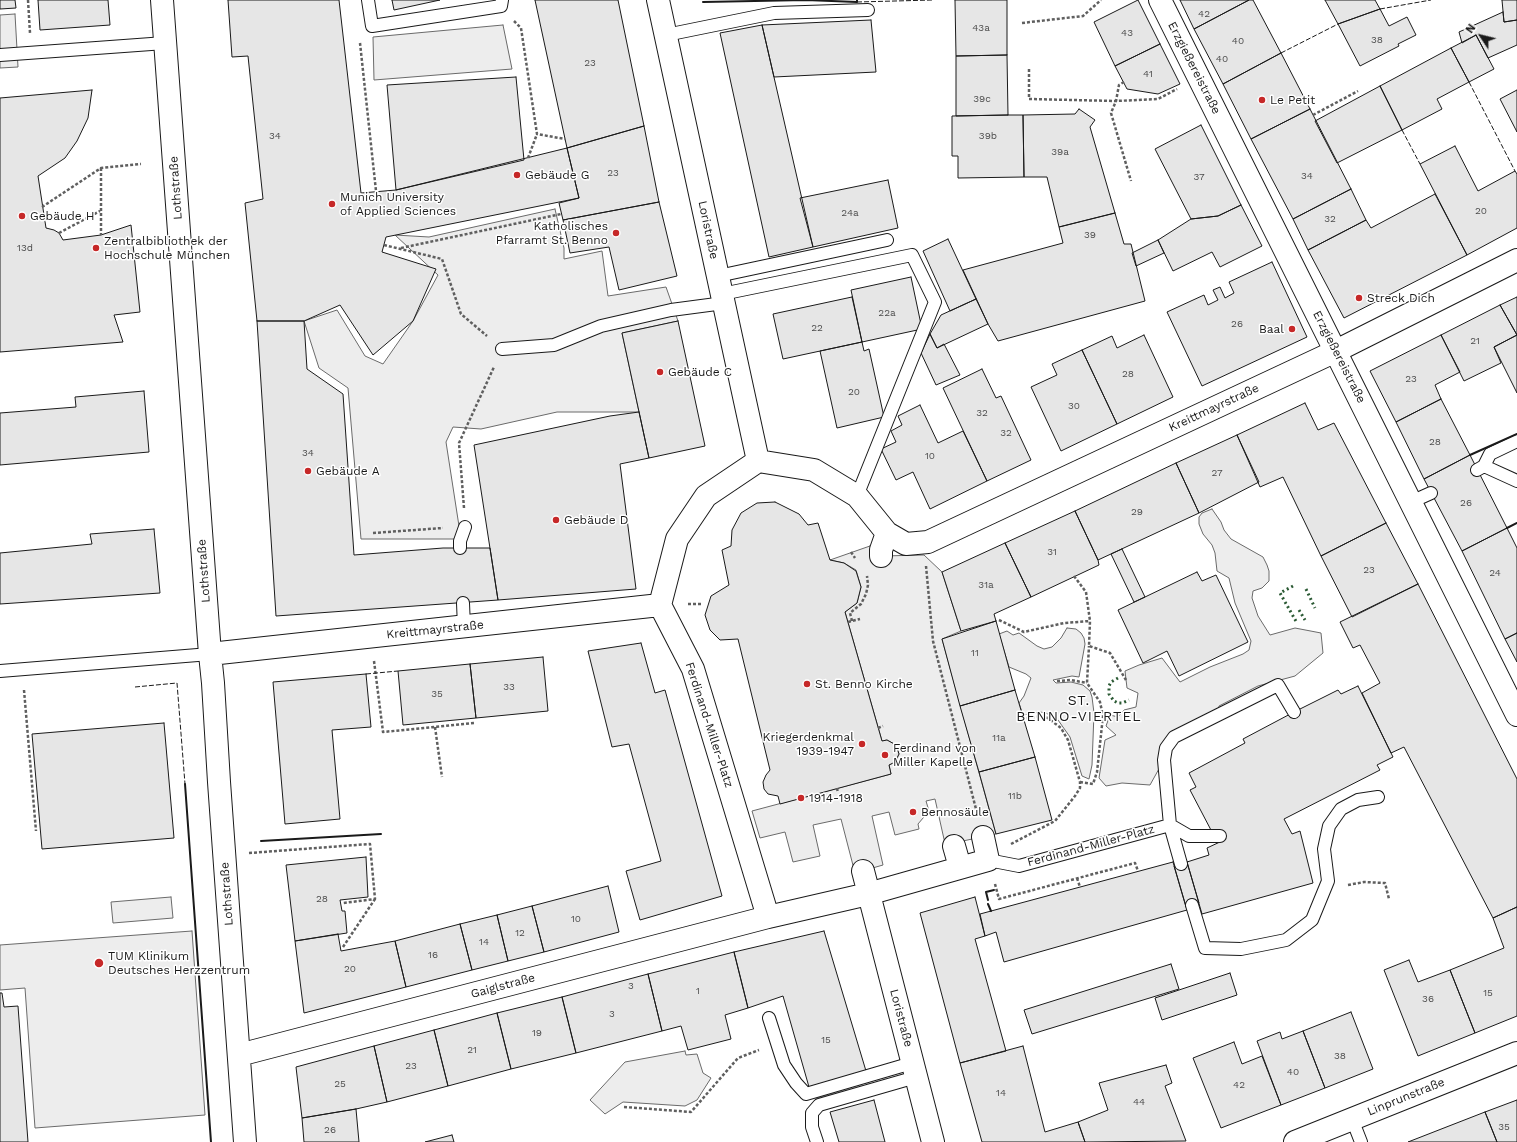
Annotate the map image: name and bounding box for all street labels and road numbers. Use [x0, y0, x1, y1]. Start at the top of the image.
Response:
street label: Erzgießereistraße [1164, 19, 1224, 117]
street label: Lothstraße [167, 156, 185, 220]
street label: Loristraße [695, 199, 721, 261]
street label: Erzgießereistraße [1309, 308, 1369, 406]
street label: Kreittmayrstraße [1167, 381, 1261, 435]
street label: Lothstraße [195, 539, 213, 603]
street label: Kreittmayrstraße [386, 618, 484, 642]
street label: Ferdinand-Miller-Platz [682, 660, 736, 790]
street label: Ferdinand-Miller-Platz [1026, 822, 1156, 870]
street label: Lothstraße [218, 862, 236, 926]
street label: Gaiglstraße [469, 971, 537, 1001]
street label: Loristraße [886, 987, 916, 1049]
street label: Linprunstraße [1365, 1075, 1447, 1119]

